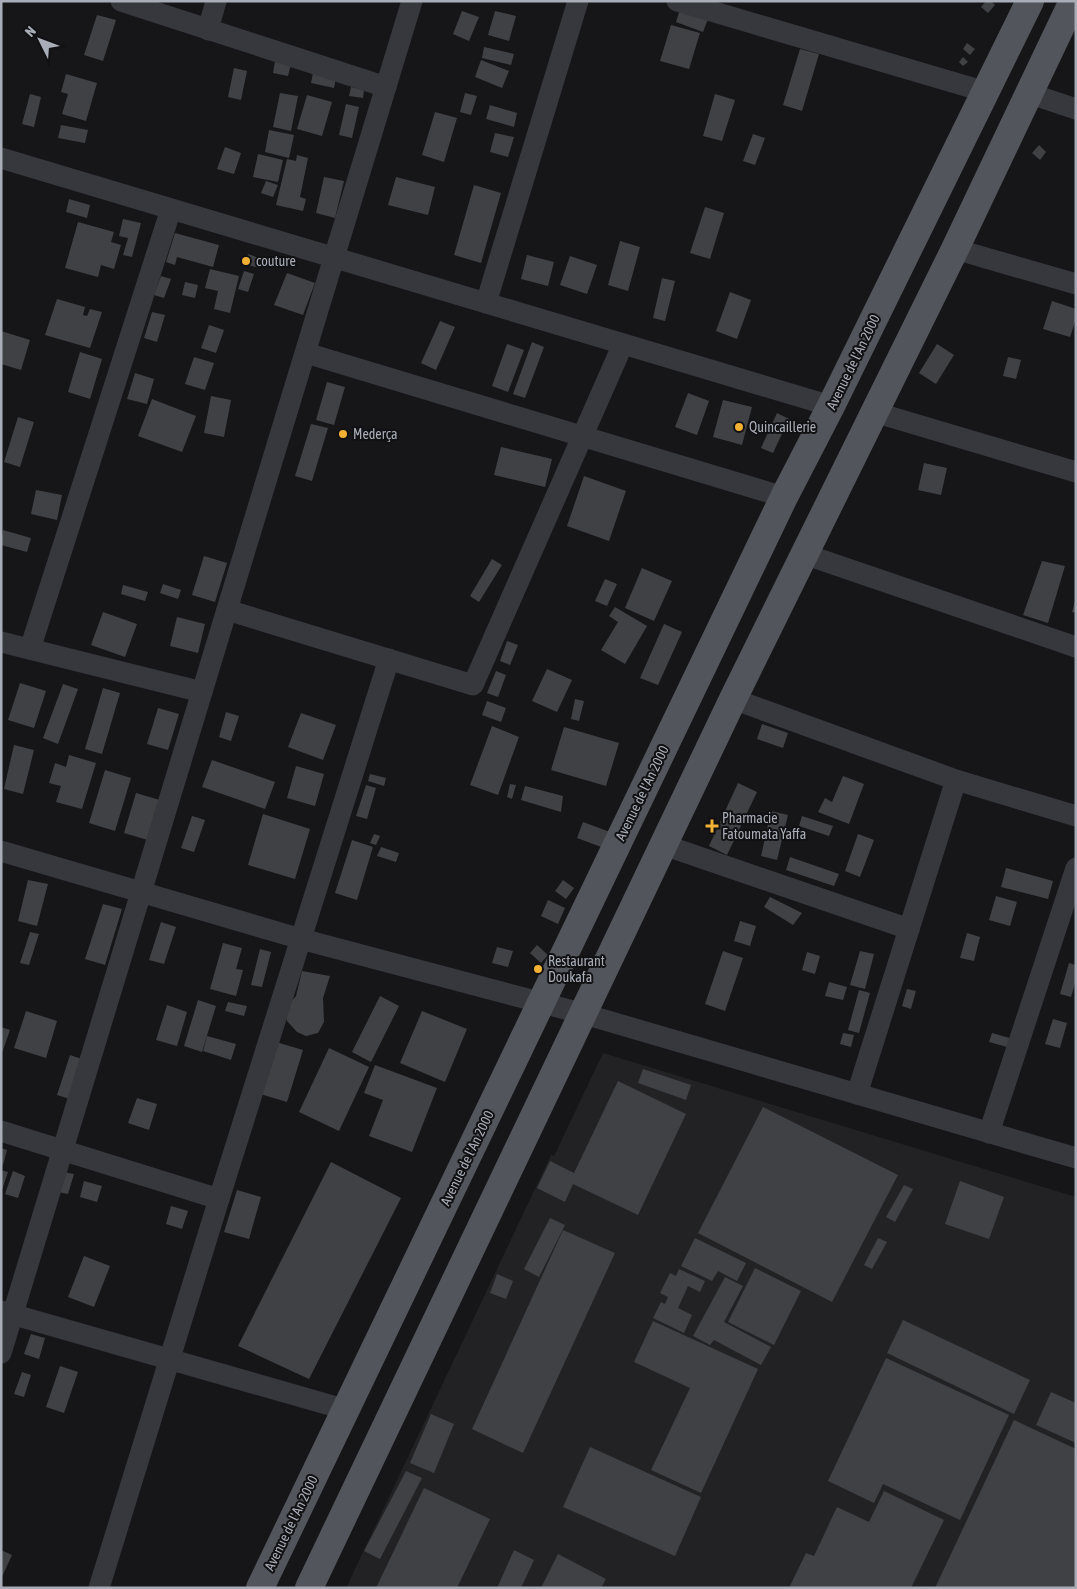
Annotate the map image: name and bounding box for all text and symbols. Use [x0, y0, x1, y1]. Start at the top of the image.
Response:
north arrow [15, 15, 65, 65]
text: N [22, 23, 39, 40]
place label: couture [256, 253, 296, 269]
marker: couture [240, 255, 252, 267]
street label: Avenue de l'An 2000 [823, 312, 883, 412]
place label: Quincaillerie [749, 419, 816, 435]
marker: Quincaillerie [733, 421, 745, 433]
place label: Mederça [353, 426, 397, 442]
marker: Mederça [337, 428, 349, 440]
street label: Avenue de l'An 2000 [612, 743, 672, 843]
place label: Pharmacie Fatoumata Yaffa [722, 810, 806, 842]
marker: Pharmacie Fatoumata Yaffa [706, 820, 718, 832]
place label: Restaurant Doukafa [548, 953, 605, 985]
marker: Restaurant Doukafa [532, 963, 544, 975]
street label: Avenue de l'An 2000 [437, 1108, 497, 1208]
street label: Avenue de l'An 2000 [261, 1473, 321, 1573]

